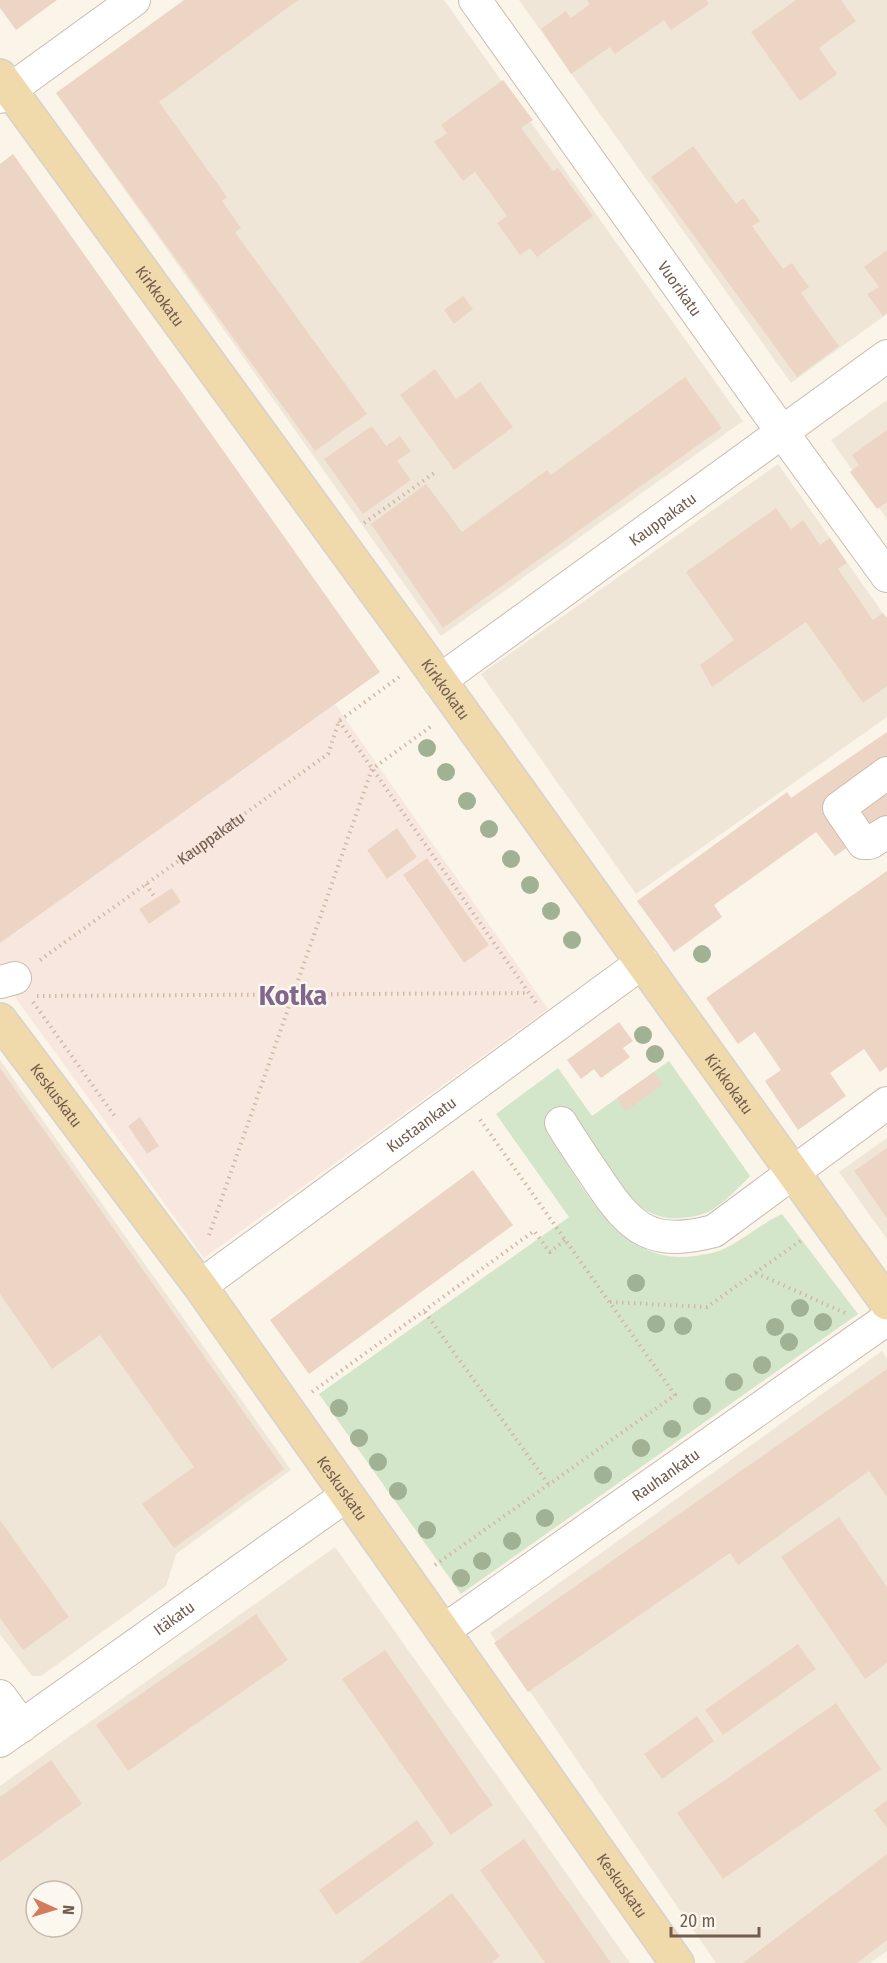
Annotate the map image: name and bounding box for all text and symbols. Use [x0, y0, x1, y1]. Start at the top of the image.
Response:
street label: Vuorikatu [654, 258, 706, 320]
street label: Kirkkokatu [131, 262, 188, 330]
street label: Kauppakatu [626, 489, 700, 550]
street label: Kirkkokatu [417, 655, 474, 723]
street label: Kauppakatu [174, 808, 248, 869]
district label: Kotka [259, 979, 327, 1012]
street label: Kirkkokatu [701, 1050, 757, 1118]
street label: Keskuskatu [26, 1060, 86, 1131]
street label: Kustaankatu [383, 1093, 460, 1156]
street label: Rauhankatu [628, 1445, 703, 1505]
street label: Keskuskatu [313, 1453, 371, 1524]
street label: Itäkatu [150, 1597, 198, 1639]
street label: Keskuskatu [593, 1850, 651, 1921]
north arrow [24, 1879, 84, 1939]
scale bar [671, 1900, 760, 1938]
text: N [59, 1905, 78, 1915]
text: 20 m [680, 1910, 715, 1932]

